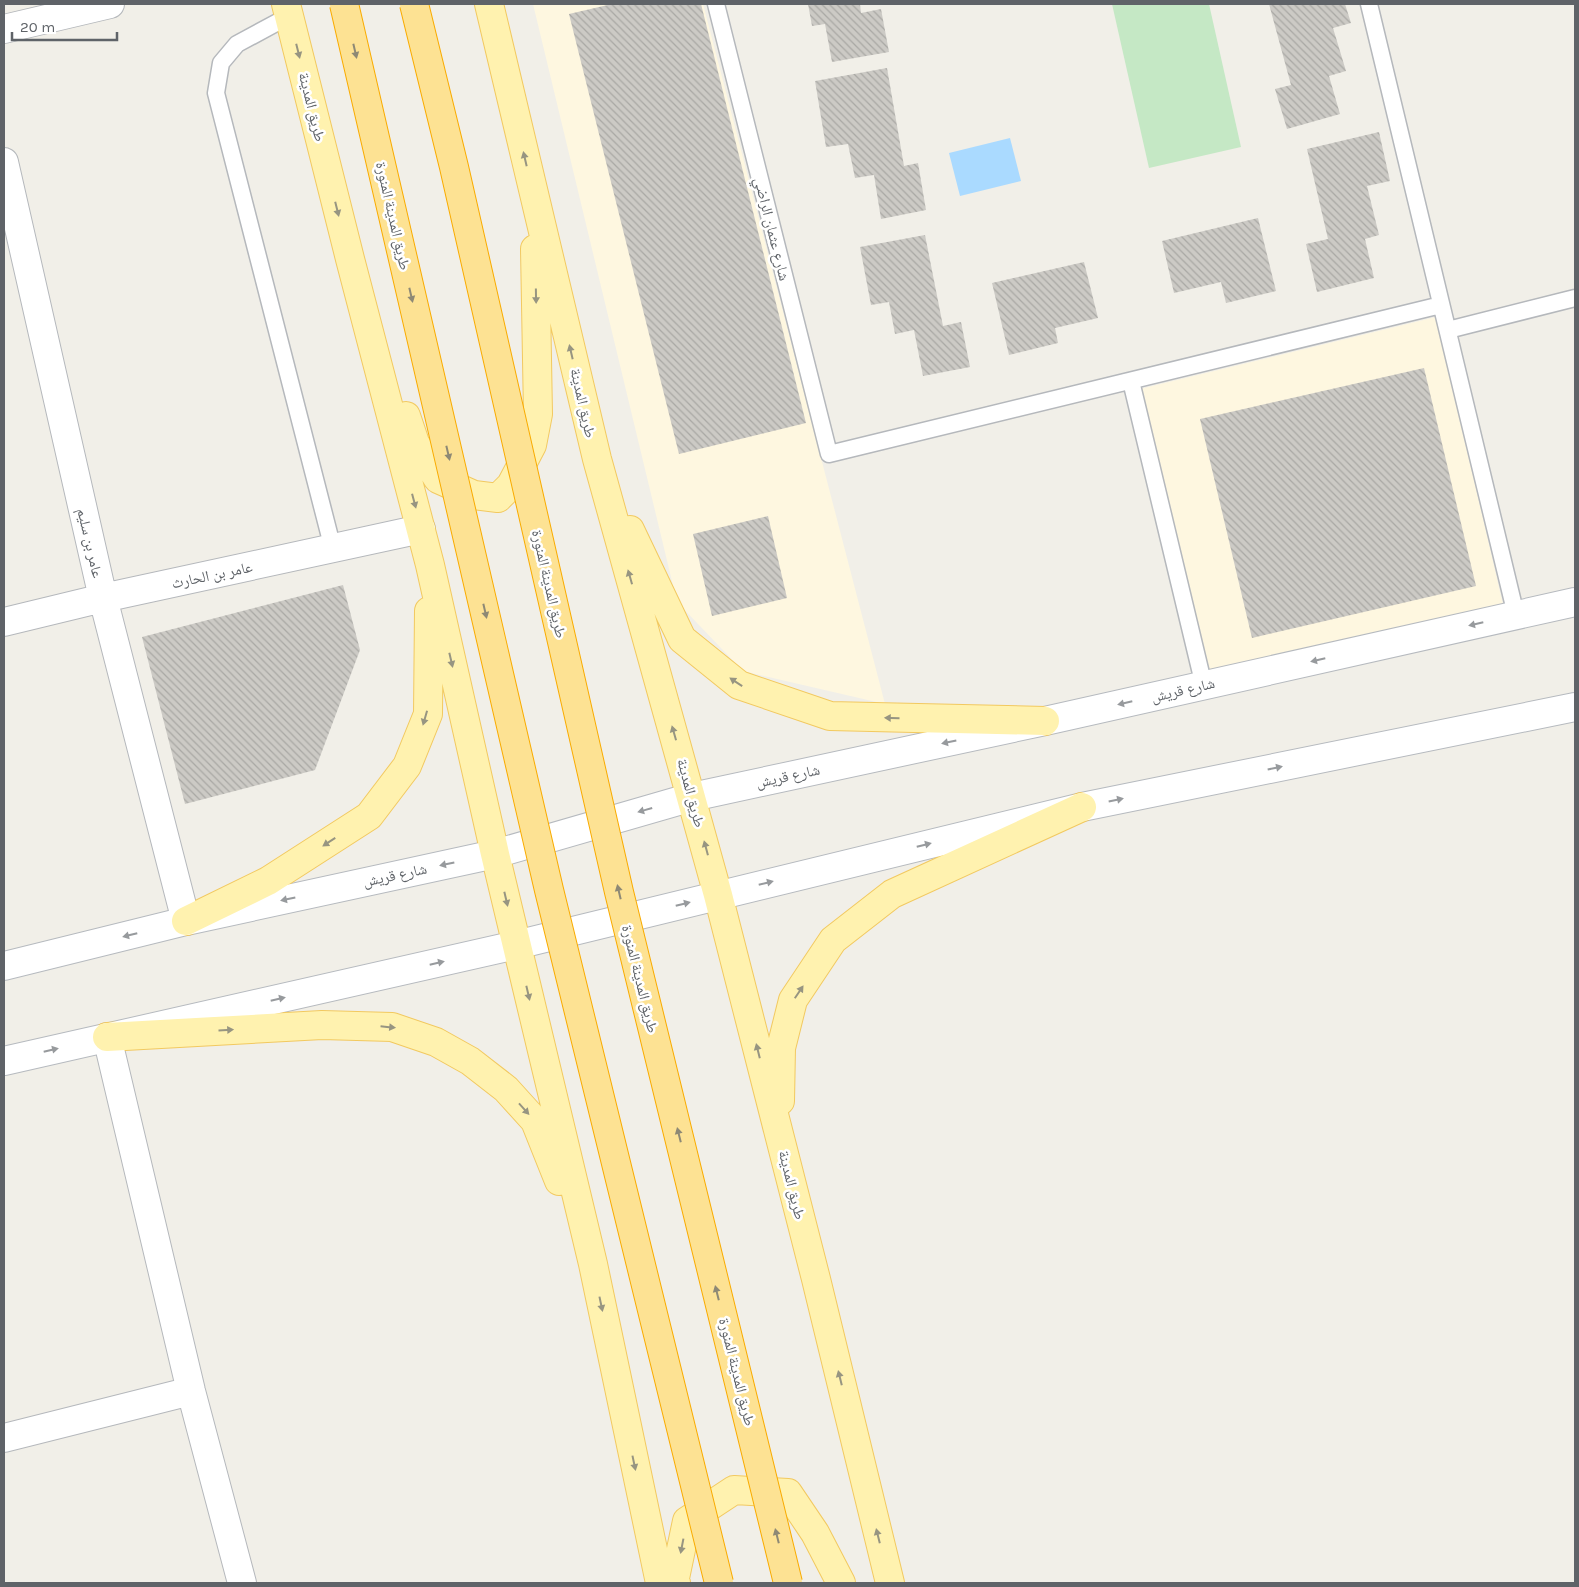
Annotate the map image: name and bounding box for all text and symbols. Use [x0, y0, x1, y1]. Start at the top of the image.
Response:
scale bar [12, 10, 118, 42]
text: 20 m [20, 18, 55, 36]
one-way arrow [294, 44, 302, 59]
one-way arrow [351, 44, 359, 59]
street label: طريق المدينة [294, 71, 329, 144]
one-way arrow [521, 152, 529, 167]
street label: طريق المدينة المنورة [371, 160, 414, 272]
street label: شارع عثمان الراضي [748, 175, 794, 283]
one-way arrow [334, 201, 342, 216]
one-way arrow [407, 287, 415, 302]
one-way arrow [532, 288, 540, 304]
one-way arrow [567, 344, 575, 359]
street label: طريق المدينة [565, 367, 600, 440]
one-way arrow [444, 446, 452, 461]
one-way arrow [410, 494, 418, 509]
street label: عامر بن سليم [72, 506, 107, 580]
street label: طريق المدينة المنورة [527, 528, 570, 640]
street label: عامر بن الحارث [170, 558, 255, 593]
one-way arrow [625, 569, 633, 584]
one-way arrow [481, 604, 489, 619]
one-way arrow [1469, 620, 1484, 628]
one-way arrow [447, 652, 455, 667]
one-way arrow [1310, 656, 1325, 664]
street label: شارع قريش [1149, 674, 1217, 707]
one-way arrow [729, 677, 743, 686]
one-way arrow [1118, 699, 1133, 707]
one-way arrow [421, 711, 429, 726]
one-way arrow [883, 714, 899, 722]
one-way arrow [670, 725, 678, 740]
one-way arrow [942, 738, 957, 746]
street label: طريق المدينة [672, 757, 709, 830]
street label: شارع قريش [754, 760, 822, 793]
one-way arrow [1268, 763, 1284, 771]
one-way arrow [1108, 796, 1123, 804]
one-way arrow [638, 807, 653, 815]
one-way arrow [322, 837, 335, 847]
one-way arrow [701, 840, 709, 855]
one-way arrow [916, 841, 931, 849]
street label: شارع قريش [361, 859, 429, 892]
one-way arrow [439, 860, 455, 868]
one-way arrow [758, 879, 773, 887]
one-way arrow [615, 885, 623, 900]
one-way arrow [502, 892, 510, 907]
one-way arrow [281, 895, 296, 903]
one-way arrow [675, 900, 690, 908]
street label: طريق المدينة المنورة [617, 923, 662, 1035]
one-way arrow [122, 931, 137, 939]
one-way arrow [429, 959, 444, 967]
one-way arrow [524, 985, 532, 1000]
one-way arrow [794, 985, 804, 999]
one-way arrow [270, 995, 285, 1003]
one-way arrow [380, 1023, 396, 1031]
one-way arrow [218, 1026, 234, 1034]
one-way arrow [754, 1043, 762, 1058]
one-way arrow [44, 1046, 59, 1054]
one-way arrow [518, 1103, 530, 1115]
one-way arrow [674, 1128, 682, 1143]
street label: طريق المدينة [774, 1149, 809, 1222]
one-way arrow [713, 1286, 721, 1301]
one-way arrow [597, 1297, 605, 1312]
street label: طريق المدينة المنورة [714, 1316, 759, 1428]
one-way arrow [836, 1371, 844, 1386]
one-way arrow [631, 1456, 639, 1472]
one-way arrow [773, 1528, 781, 1543]
one-way arrow [874, 1528, 882, 1543]
one-way arrow [678, 1539, 686, 1554]

